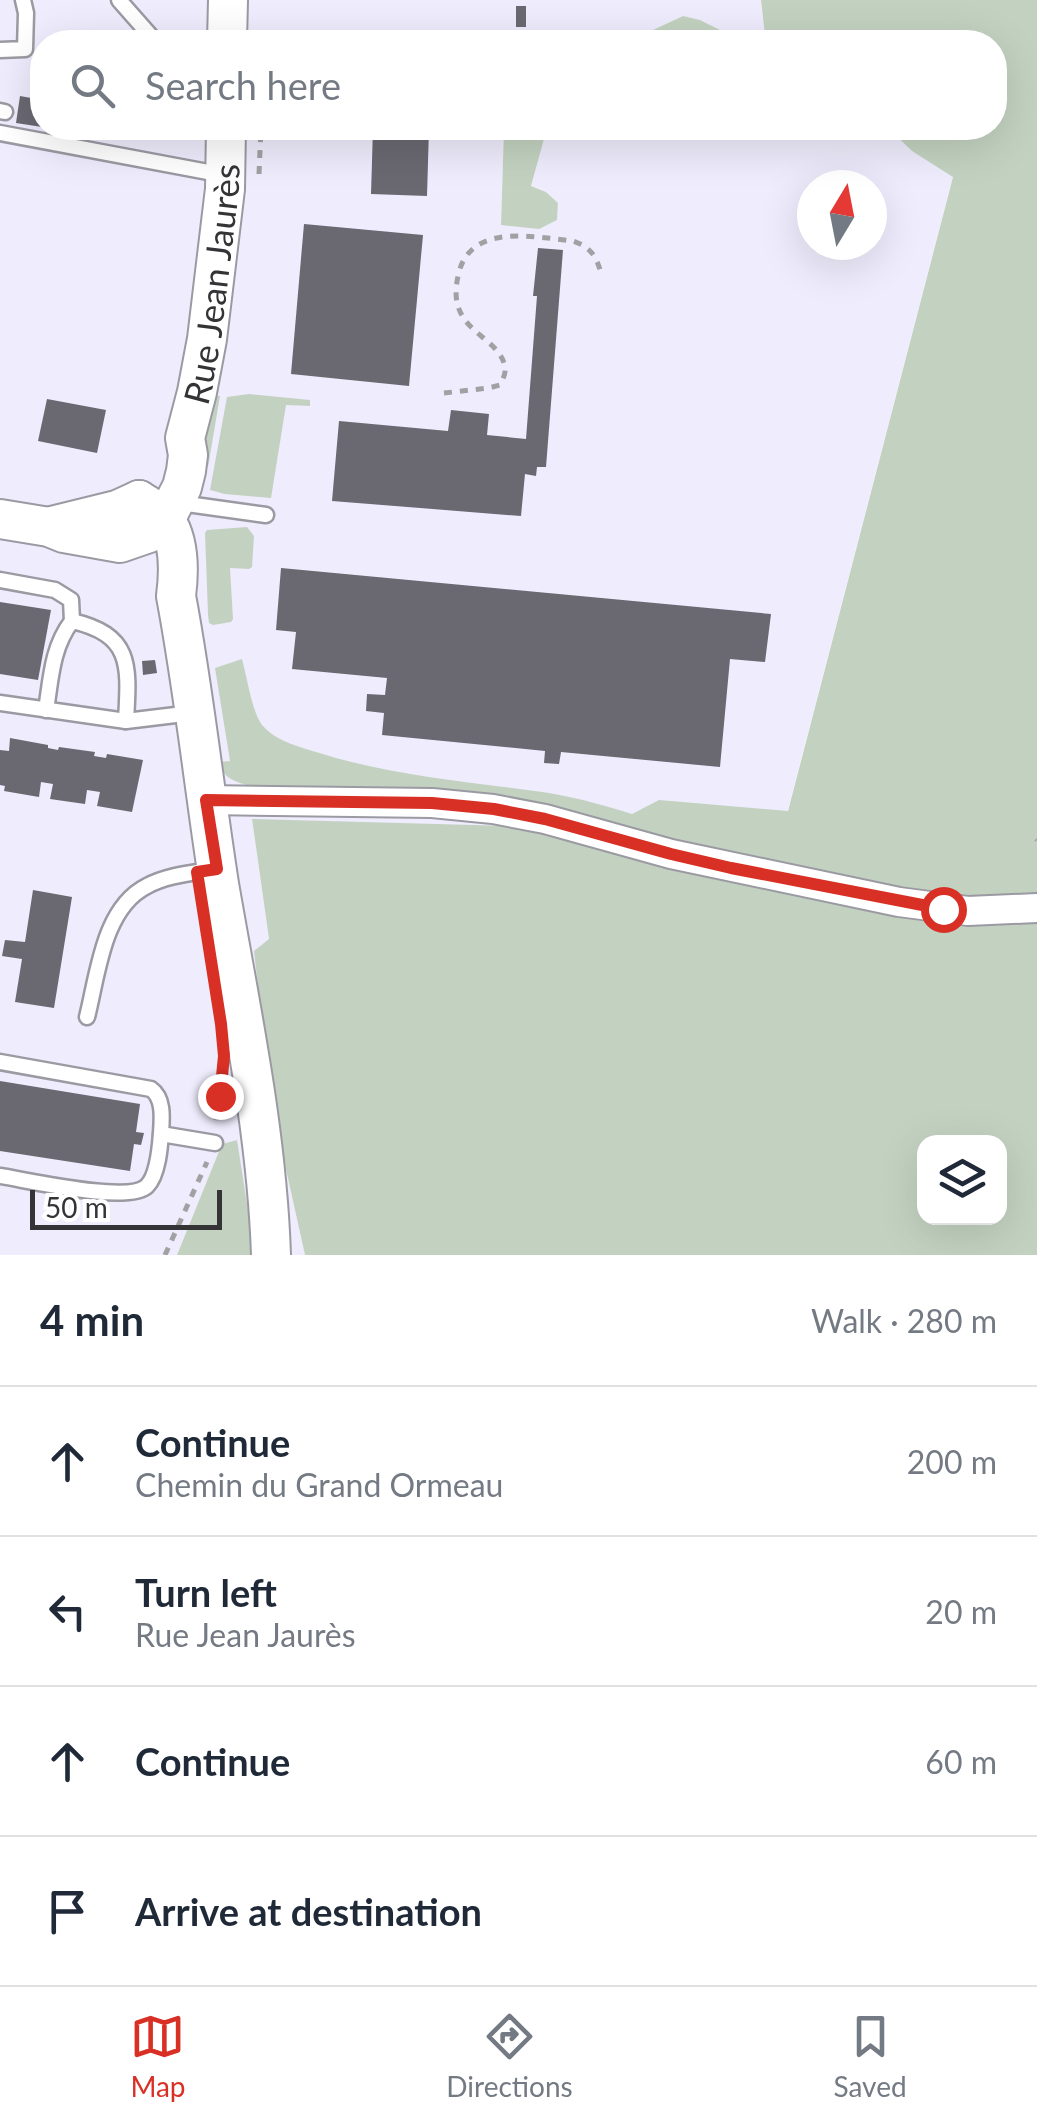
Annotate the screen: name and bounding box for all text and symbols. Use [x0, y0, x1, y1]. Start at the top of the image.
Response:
search box [30, 30, 1007, 140]
icon: search [65, 58, 120, 113]
text: Search here [145, 62, 341, 108]
street label: Rue Jean Jaurès [174, 163, 246, 408]
north arrow [797, 170, 887, 260]
route start [921, 887, 967, 933]
route end [198, 1074, 244, 1120]
map controls [917, 1135, 1007, 1225]
button: layers [917, 1135, 1007, 1225]
scale bar [30, 1185, 222, 1230]
text: 50 m [45, 1190, 108, 1224]
text: 4 min [40, 1295, 144, 1345]
text: Walk · 280 m [811, 1301, 997, 1340]
text: Continue [135, 1419, 290, 1465]
icon: ahead [40, 1434, 95, 1489]
text: 200 m [907, 1442, 997, 1481]
text: Chemin du Grand Ormeau [135, 1465, 503, 1504]
text: Turn left [135, 1569, 277, 1615]
icon: left [40, 1584, 95, 1639]
text: 20 m [925, 1592, 997, 1631]
text: Rue Jean Jaurès [135, 1615, 356, 1654]
icon: ahead [40, 1734, 95, 1789]
text: Continue [135, 1738, 290, 1784]
text: 60 m [925, 1742, 997, 1781]
icon: arrive [40, 1884, 95, 1939]
text: Arrive at destination [135, 1888, 482, 1934]
tab: Map [130, 2009, 186, 2103]
tab: Directions [446, 2009, 573, 2103]
tab: Saved [833, 2009, 907, 2103]

